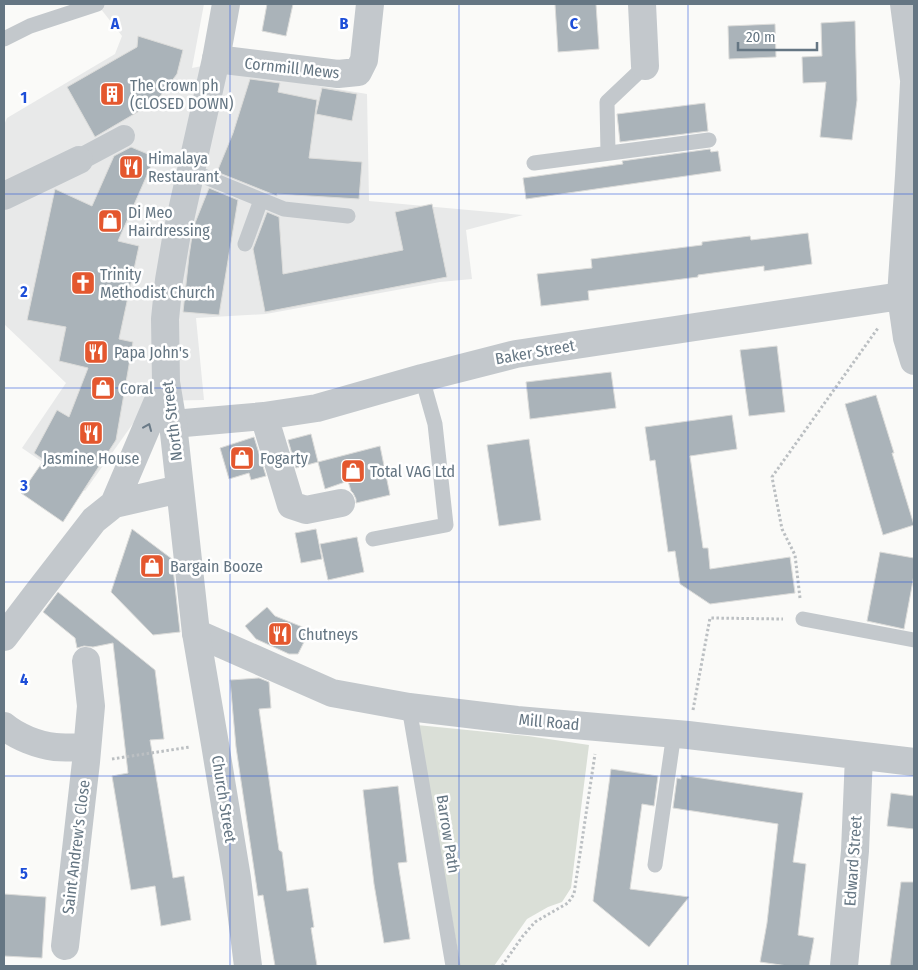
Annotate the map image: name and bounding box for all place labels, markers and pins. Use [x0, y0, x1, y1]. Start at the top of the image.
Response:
place label: The Crown ph (CLOSED DOWN) [130, 76, 234, 113]
building icon: The Crown ph (CLOSED DOWN) [99, 81, 125, 107]
place label: Himalaya Restaurant [148, 149, 220, 186]
restaurant icon: Himalaya Restaurant [118, 154, 144, 180]
place label: Di Meo Hairdressing [128, 203, 210, 240]
shop icon: Di Meo Hairdressing [97, 208, 123, 234]
place label: Trinity Methodist Church [100, 265, 215, 302]
church icon: Trinity Methodist Church [70, 270, 96, 296]
restaurant icon: Papa John's [83, 339, 109, 365]
place label: Papa John's [114, 343, 189, 362]
shop icon: Coral [90, 375, 116, 401]
place label: Coral [120, 379, 153, 398]
restaurant icon: Jasmine House [78, 420, 104, 446]
shop icon: Fogarty [229, 445, 255, 471]
place label: Jasmine House [43, 449, 139, 468]
place label: Fogarty [260, 449, 309, 468]
shop icon: Total VAG Ltd [340, 458, 366, 484]
place label: Total VAG Ltd [370, 462, 455, 481]
shop icon: Bargain Booze [139, 553, 165, 579]
place label: Bargain Booze [170, 557, 263, 576]
restaurant icon: Chutneys [267, 621, 293, 647]
place label: Chutneys [298, 625, 358, 644]

